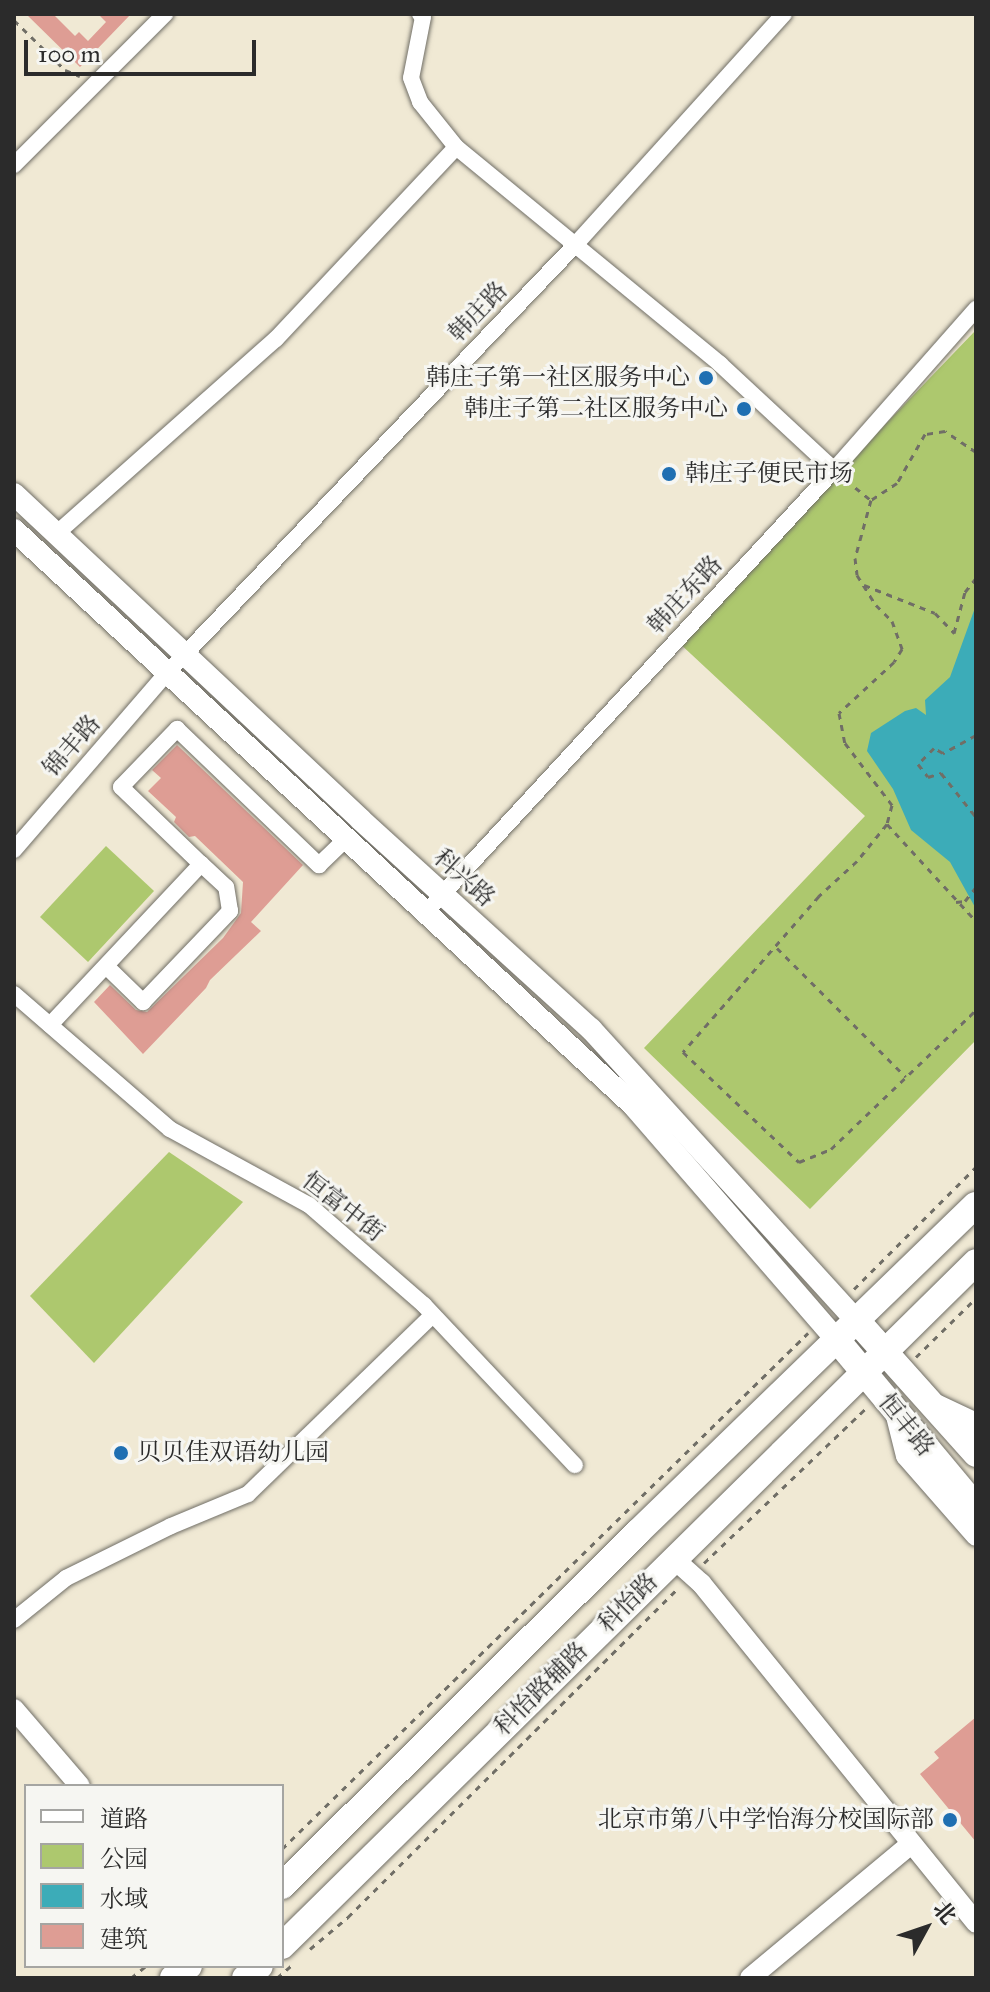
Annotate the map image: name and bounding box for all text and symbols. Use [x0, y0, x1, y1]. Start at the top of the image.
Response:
scale bar [28, 24, 260, 74]
text: 100 m [38, 39, 101, 69]
street label: 韩庄路 [443, 276, 513, 348]
place label: 韩庄子第一社区服务中心 [426, 364, 690, 392]
marker: 韩庄子第一社区服务中心 [697, 369, 715, 387]
place label: 韩庄子第二社区服务中心 [464, 395, 728, 423]
marker: 韩庄子第二社区服务中心 [735, 400, 753, 418]
place label: 韩庄子便民市场 [685, 460, 853, 488]
marker: 韩庄子便民市场 [660, 465, 678, 483]
street label: 韩庄东路 [642, 550, 728, 640]
street label: 锦丰路 [38, 709, 106, 783]
street label: 科兴路 [428, 843, 500, 913]
street label: 恒富中街 [296, 1166, 390, 1248]
street label: 恒丰路 [872, 1388, 940, 1462]
place label: 贝贝佳双语幼儿园 [137, 1439, 329, 1467]
marker: 贝贝佳双语幼儿园 [112, 1444, 130, 1462]
street label: 科怡路 [592, 1567, 664, 1639]
street label: 科怡路辅路 [488, 1636, 594, 1742]
legend [24, 1784, 284, 1968]
text: 道路 [100, 1804, 148, 1834]
place label: 北京市第八中学怡海分校国际部 [598, 1806, 934, 1834]
marker: 北京市第八中学怡海分校国际部 [941, 1811, 959, 1829]
text: 公园 [100, 1844, 148, 1874]
text: 水域 [100, 1884, 148, 1914]
north arrow [886, 1888, 966, 1968]
text: 北 [927, 1895, 962, 1929]
text: 建筑 [100, 1924, 148, 1954]

